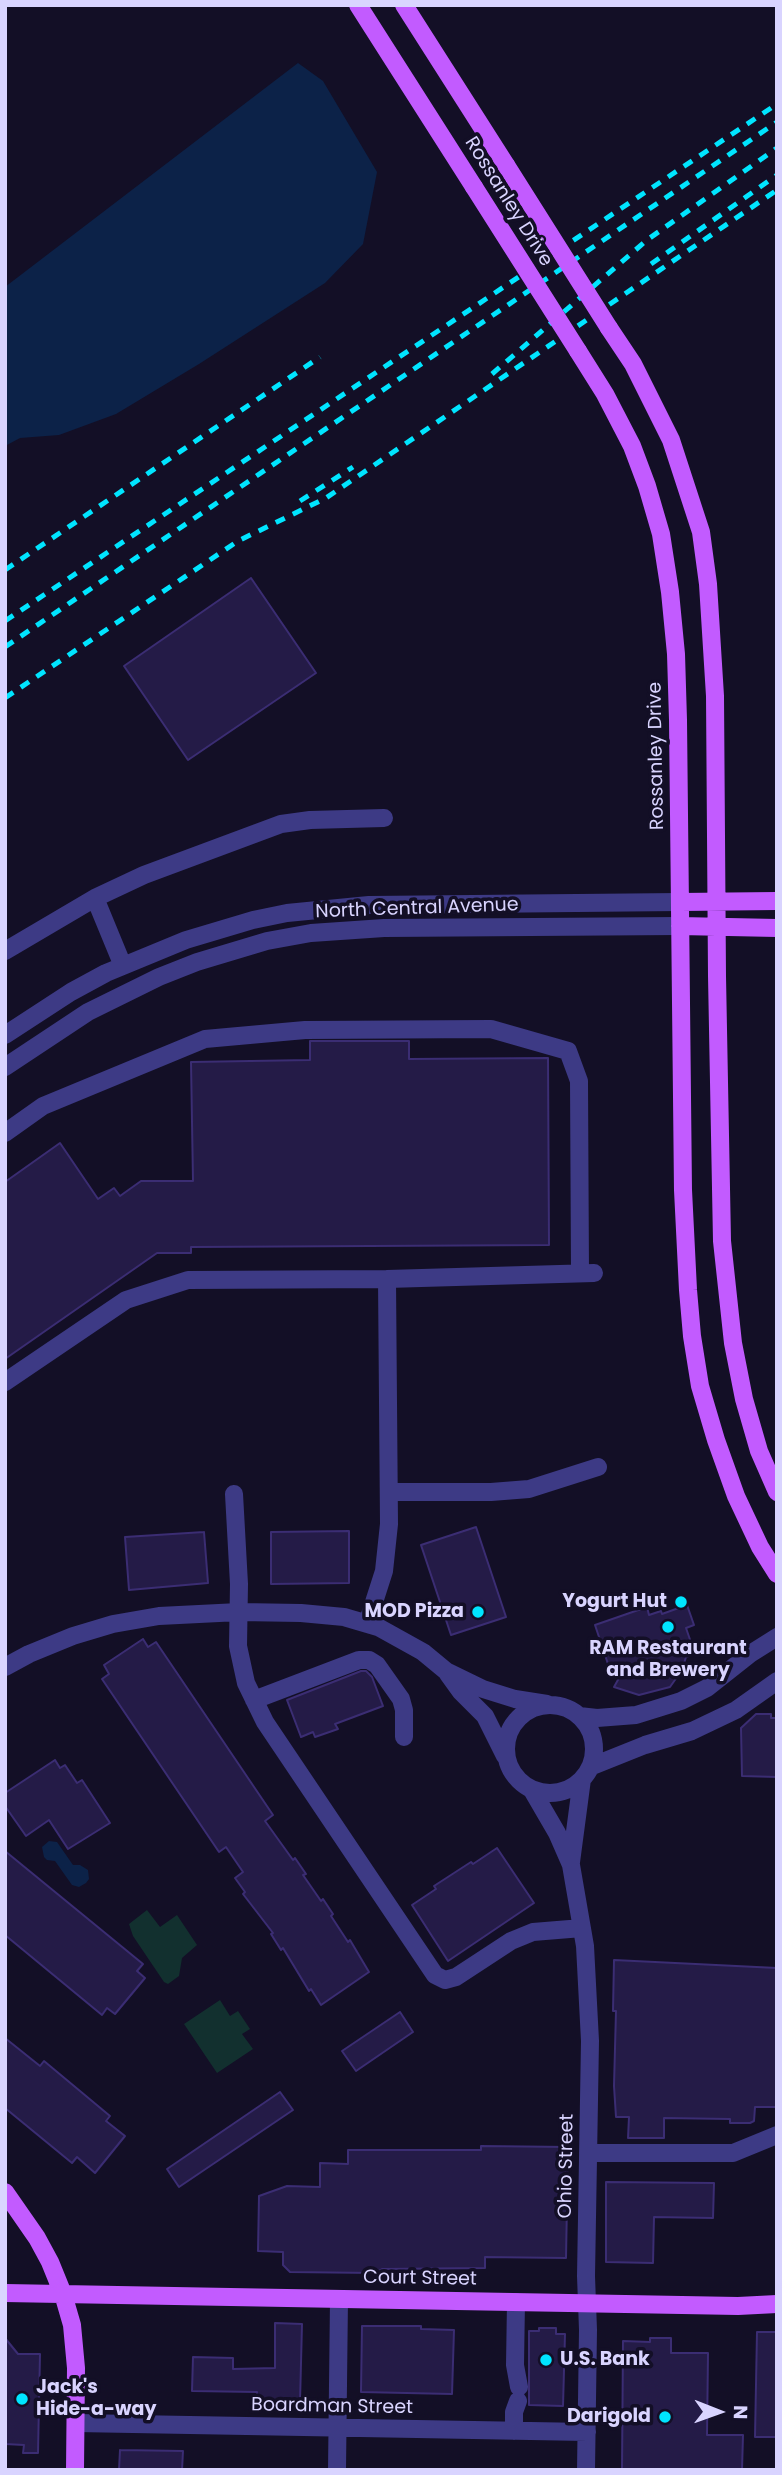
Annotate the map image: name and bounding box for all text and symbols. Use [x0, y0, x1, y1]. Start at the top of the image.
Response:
street label: Rossanley Drive [459, 133, 557, 271]
street label: Rossanley Drive [644, 682, 670, 830]
street label: North Central Avenue [315, 894, 519, 924]
place label: Yogurt Hut [562, 1591, 667, 1613]
marker: Yogurt Hut [673, 1594, 689, 1610]
place label: MOD Pizza [365, 1601, 464, 1623]
marker: MOD Pizza [470, 1604, 486, 1620]
marker: RAM Restaurant and Brewery [660, 1619, 676, 1635]
place label: RAM Restaurant and Brewery [589, 1638, 747, 1682]
street label: Ohio Street [555, 2113, 579, 2219]
street label: Court Street [363, 2267, 477, 2291]
place label: U.S. Bank [560, 2349, 650, 2371]
marker: U.S. Bank [538, 2352, 554, 2368]
place label: Jack's Hide-a-way [36, 2377, 156, 2421]
north arrow [684, 2377, 754, 2447]
marker: Jack's Hide-a-way [14, 2391, 30, 2407]
street label: Boardman Street [251, 2394, 413, 2420]
text: N [727, 2405, 754, 2420]
place label: Darigold [567, 2406, 651, 2428]
marker: Darigold [657, 2409, 673, 2425]

